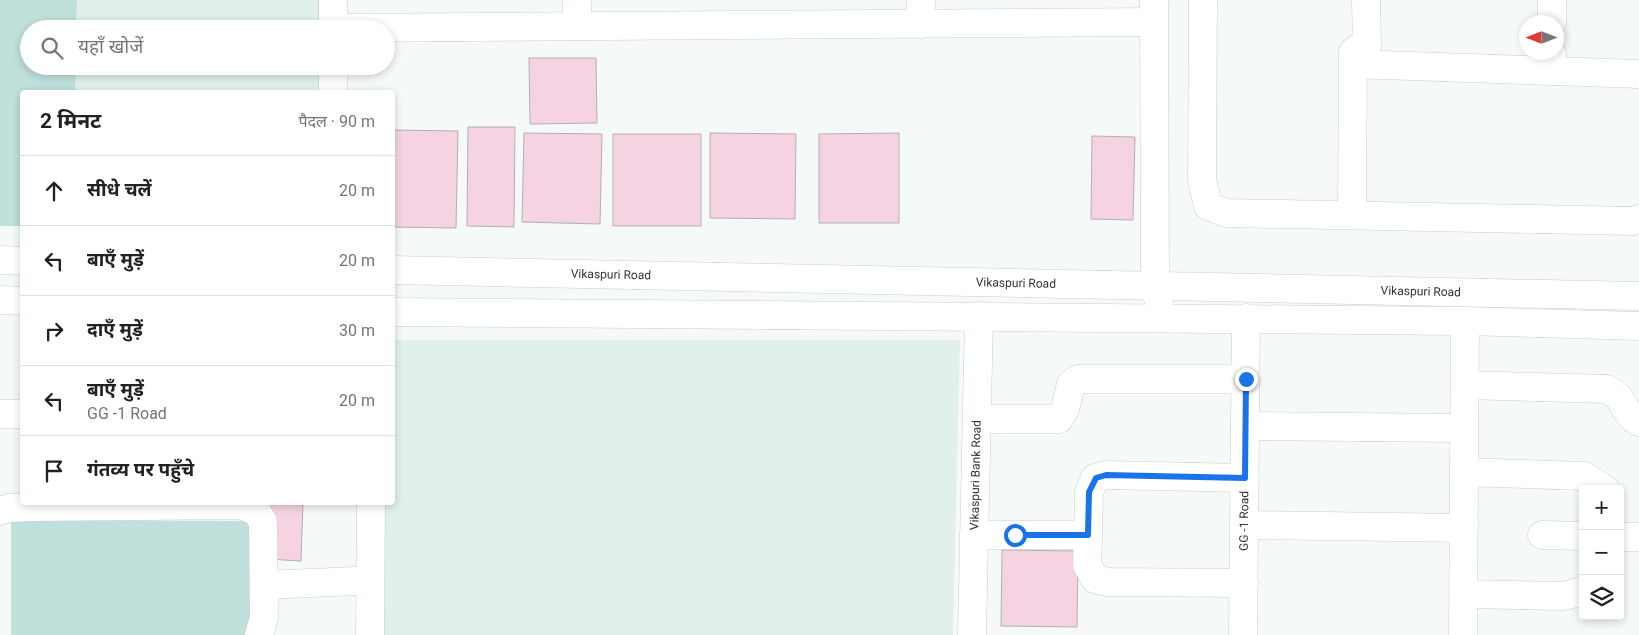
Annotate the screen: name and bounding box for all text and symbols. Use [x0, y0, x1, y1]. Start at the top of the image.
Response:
north arrow [1519, 15, 1564, 60]
search box [20, 20, 395, 75]
icon: search [38, 34, 66, 62]
text: यहाँ खोजें [78, 35, 143, 58]
text: 2 मिनट [40, 109, 101, 133]
text: पैदल · 90 m [298, 112, 375, 131]
icon: ahead [40, 177, 68, 205]
text: सीधे चलें [87, 178, 152, 201]
text: 20 m [339, 181, 375, 200]
icon: left [40, 247, 68, 275]
text: बाएँ मुड़ें [87, 248, 144, 271]
text: 20 m [339, 251, 375, 270]
street label: Vikaspuri Road [571, 267, 651, 282]
street label: Vikaspuri Road [976, 275, 1056, 291]
street label: Vikaspuri Road [1380, 284, 1461, 299]
icon: right [40, 317, 68, 345]
text: दाएँ मुड़ें [87, 318, 143, 341]
text: 30 m [339, 321, 375, 340]
route end [1235, 368, 1258, 391]
text: बाएँ मुड़ें [87, 378, 144, 401]
icon: left [40, 387, 68, 415]
text: 20 m [339, 391, 375, 410]
text: GG -1 Road [87, 404, 167, 423]
street label: Vikaspuri Bank Road [967, 420, 984, 530]
icon: arrive [40, 457, 68, 485]
text: गंतव्य पर पहुँचे [87, 458, 194, 481]
map controls [1579, 485, 1624, 620]
button: + [1579, 485, 1624, 530]
street label: GG -1 Road [1237, 491, 1251, 551]
route start [1004, 524, 1027, 547]
button: − [1579, 530, 1624, 575]
button: layers [1579, 575, 1624, 620]

